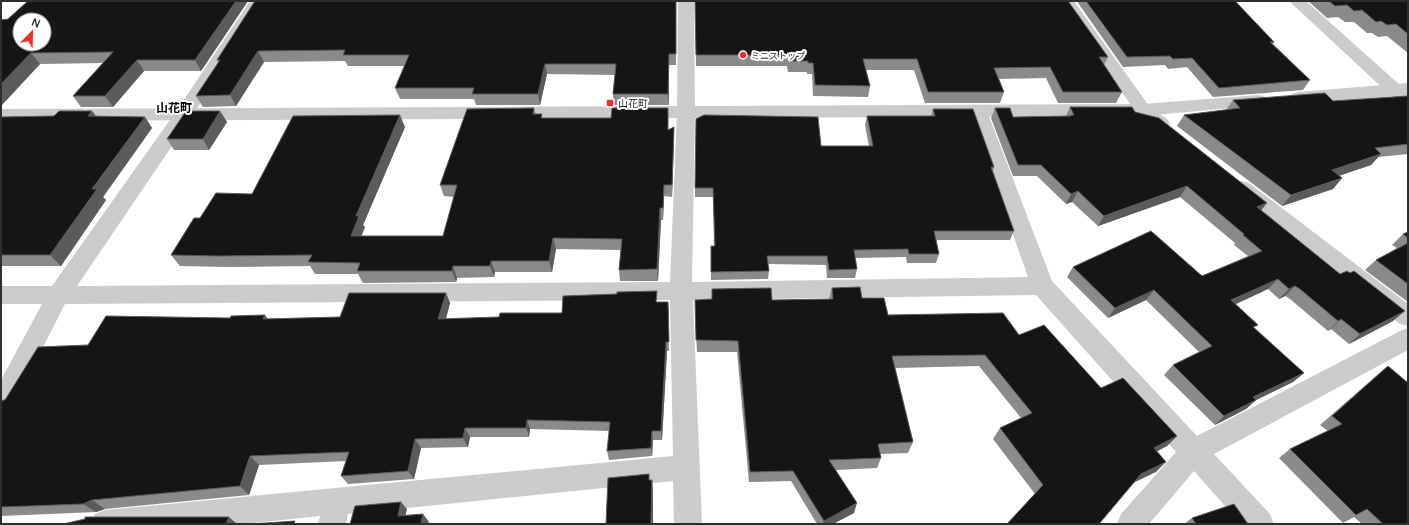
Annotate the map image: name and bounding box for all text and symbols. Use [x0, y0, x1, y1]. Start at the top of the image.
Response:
north arrow [12, 12, 52, 52]
text: N [30, 14, 43, 31]
place label: ミニストップ [751, 49, 805, 62]
marker: ミニストップ [738, 50, 748, 60]
place label: 山花町 [618, 96, 648, 110]
marker: 山花町 [605, 98, 615, 108]
district label: 山花町 [156, 99, 192, 116]

